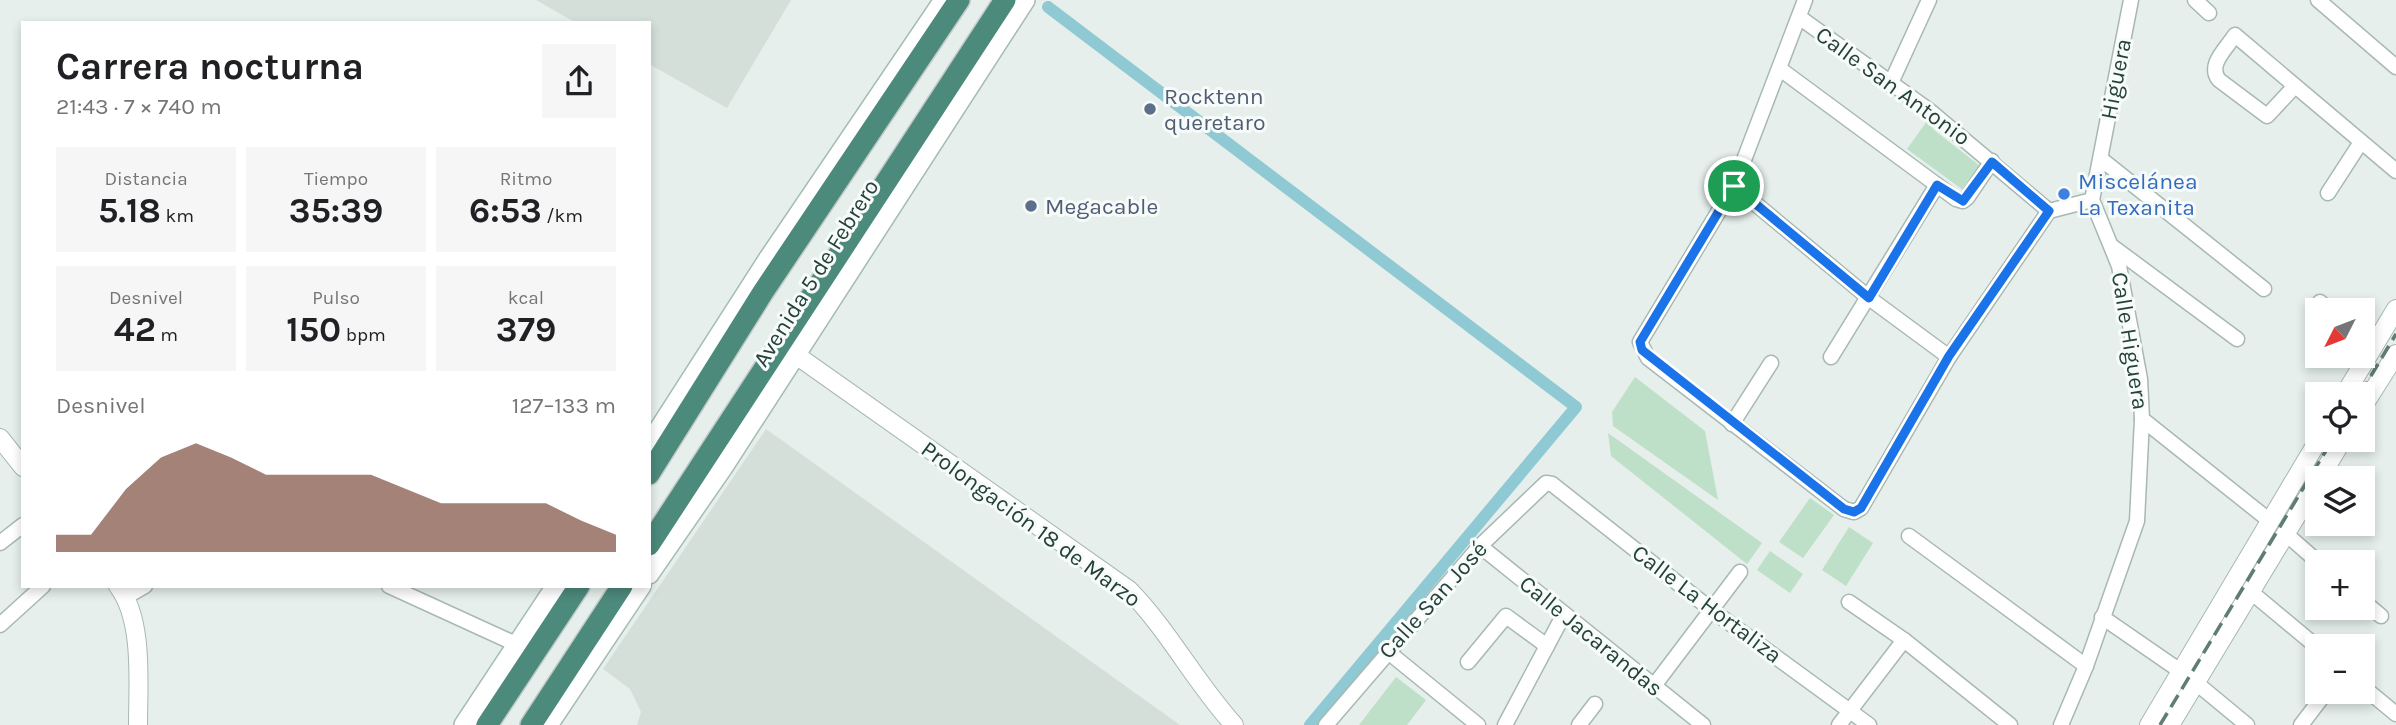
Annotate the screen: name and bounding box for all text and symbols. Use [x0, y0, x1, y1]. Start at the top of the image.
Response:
street label: Calle San Antonio [1810, 21, 1976, 151]
street label: Higuera [2095, 36, 2137, 122]
text: Carrera nocturna [56, 44, 364, 89]
button: share [542, 44, 616, 118]
place label: Rocktenn queretaro [1164, 83, 1266, 136]
text: 21:43 · 7 × 740 m [56, 93, 222, 120]
marker: Rocktenn queretaro [1142, 101, 1158, 117]
pin [1704, 156, 1764, 216]
icon: arrive [1715, 167, 1753, 205]
text: Distancia [104, 168, 188, 190]
text: Tiempo [304, 168, 368, 190]
text: Ritmo [500, 168, 552, 190]
place label: Miscelánea La Texanita [2078, 168, 2198, 221]
street label: Avenida 5 de Febrero [747, 174, 885, 372]
marker: Miscelánea La Texanita [2056, 186, 2072, 202]
text: 5.18 [98, 190, 161, 231]
text: 35:39 [289, 190, 383, 231]
text: 6:53 [469, 190, 542, 231]
place label: Megacable [1045, 193, 1158, 220]
marker: Megacable [1023, 198, 1039, 214]
text: km [161, 205, 194, 227]
text: /km [542, 205, 583, 227]
street label: Calle Higuera [2106, 270, 2154, 412]
text: Desnivel [109, 287, 183, 309]
text: Pulso [312, 287, 360, 309]
text: kcal [508, 287, 544, 309]
north arrow [2305, 298, 2375, 368]
map controls [2305, 298, 2375, 704]
text: 42 [114, 309, 156, 350]
text: 150 [286, 309, 341, 350]
text: 379 [496, 309, 556, 350]
text: m [156, 324, 178, 346]
text: bpm [341, 324, 386, 346]
button: locate [2305, 382, 2375, 452]
text: Desnivel [56, 392, 146, 419]
text: 127–133 m [512, 392, 616, 419]
street label: Prolongación 18 de Marzo [916, 435, 1146, 613]
button: layers [2305, 466, 2375, 536]
street label: Calle San José [1373, 536, 1493, 664]
street label: Calle La Hortaliza [1627, 539, 1787, 669]
button: + [2305, 550, 2375, 620]
street label: Calle Jacarandas [1514, 570, 1668, 702]
button: − [2305, 634, 2375, 704]

